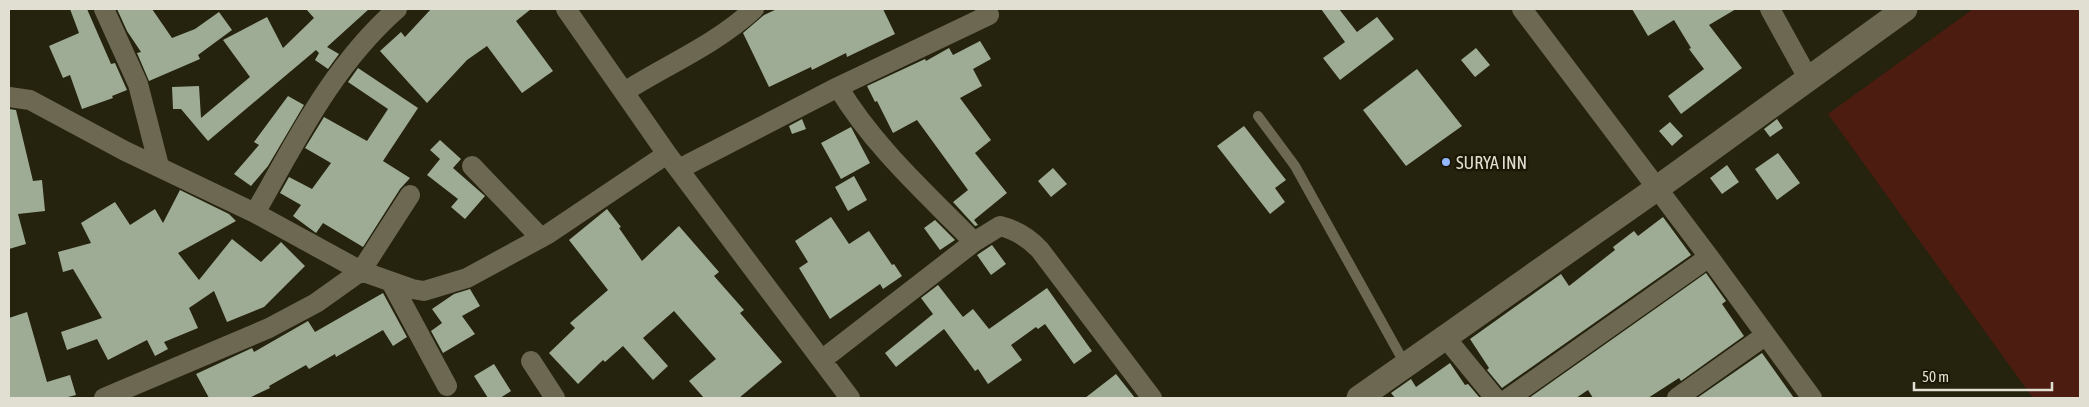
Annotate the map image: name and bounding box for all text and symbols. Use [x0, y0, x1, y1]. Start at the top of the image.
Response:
place label: SURYA INN [1456, 152, 1527, 173]
marker: SURYA INN [1440, 156, 1452, 168]
scale bar [1914, 360, 2052, 392]
text: 50 m [1922, 368, 1949, 385]

